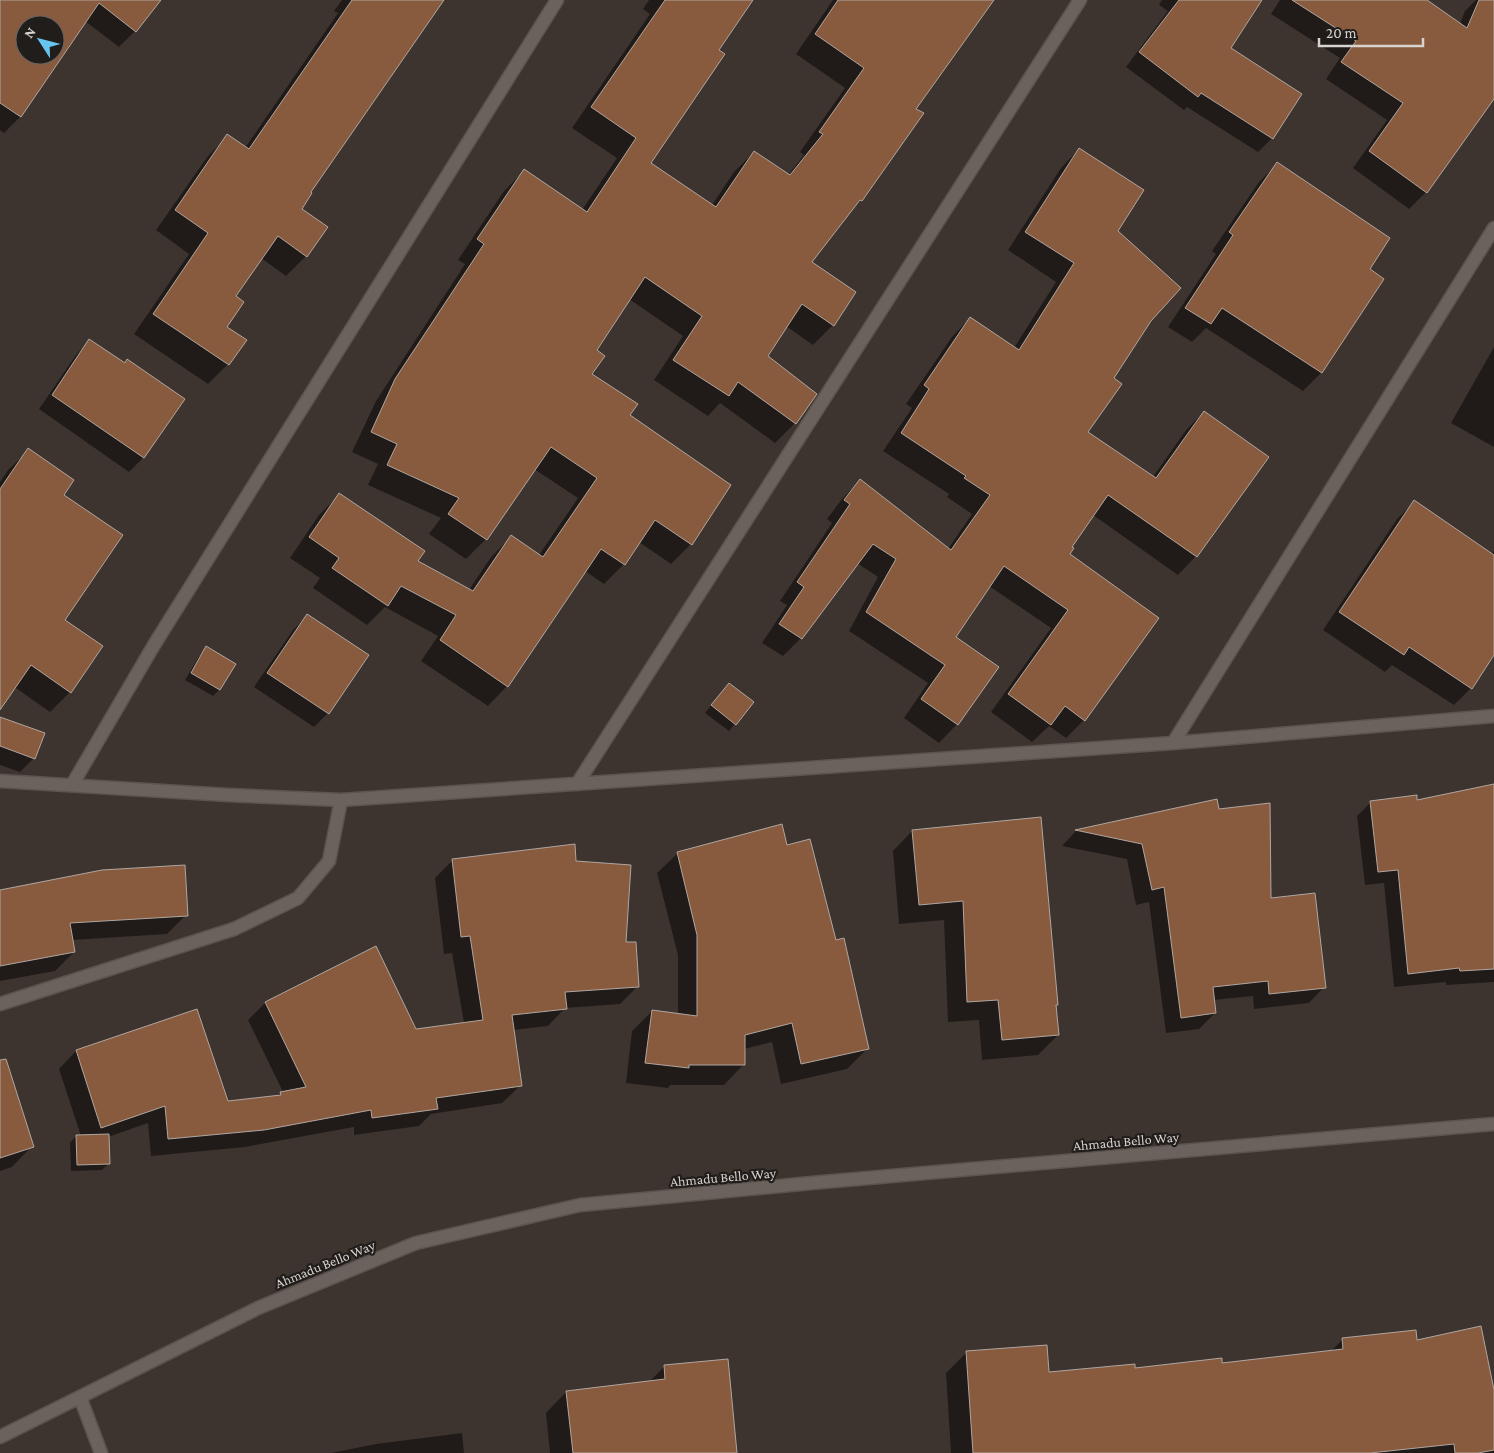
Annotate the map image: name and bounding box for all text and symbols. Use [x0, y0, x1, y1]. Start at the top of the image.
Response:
north arrow [15, 15, 65, 65]
scale bar [1319, 15, 1423, 47]
text: N [20, 23, 39, 41]
text: 20 m [1326, 25, 1357, 41]
street label: Ahmadu Bello Way [1072, 1128, 1180, 1154]
street label: Ahmadu Bello Way [669, 1164, 777, 1190]
street label: Ahmadu Bello Way [273, 1236, 378, 1291]

